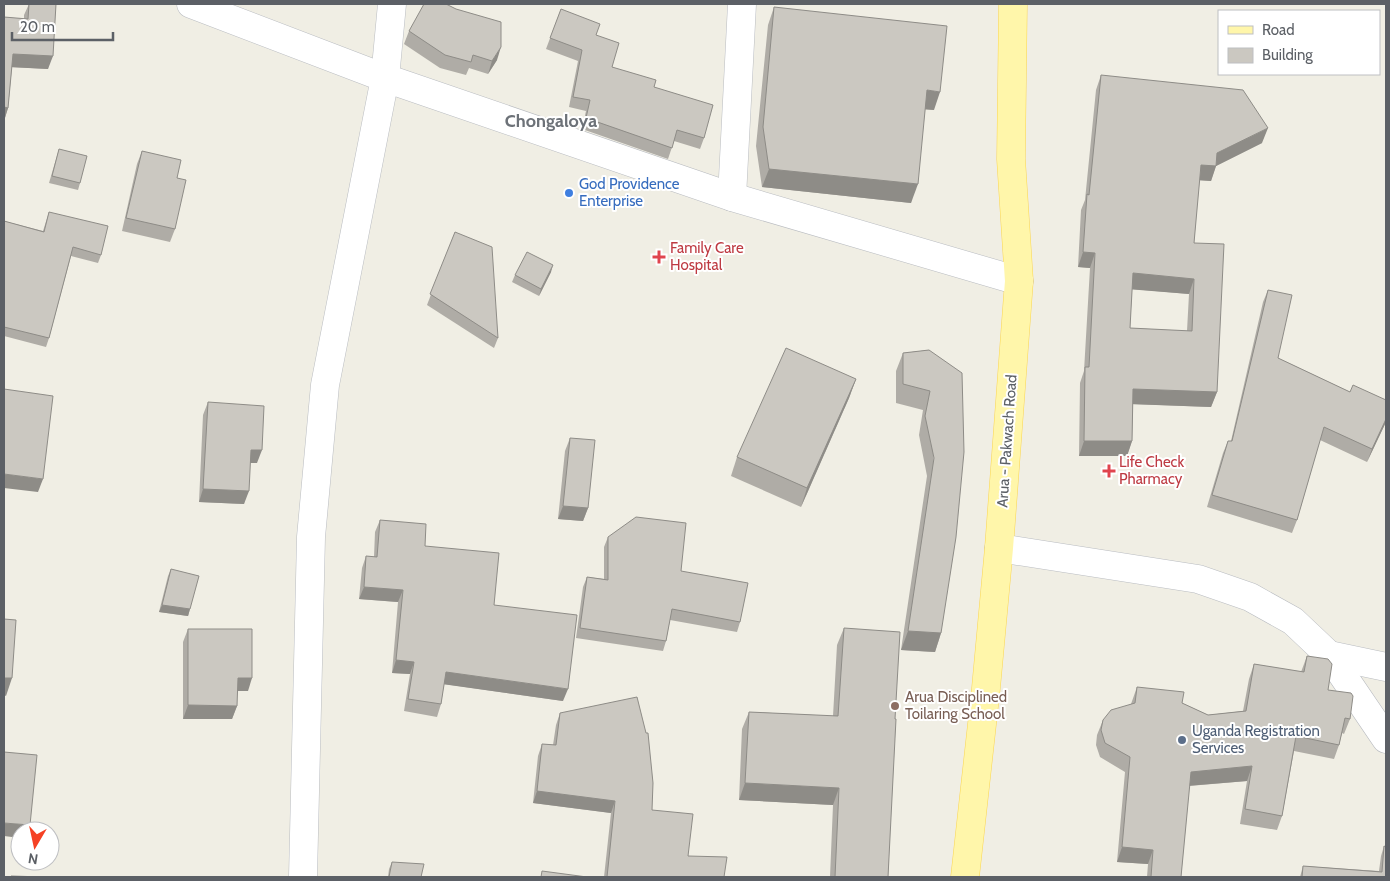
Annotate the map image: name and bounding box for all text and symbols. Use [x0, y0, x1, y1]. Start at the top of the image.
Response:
scale bar [12, 10, 114, 42]
legend [1218, 10, 1380, 75]
text: 20 m [20, 18, 55, 36]
text: Road [1262, 21, 1295, 39]
text: Building [1262, 46, 1313, 64]
district label: Chongaloya [505, 110, 597, 132]
place label: God Providence Enterprise [579, 175, 680, 210]
marker: God Providence Enterprise [563, 187, 575, 199]
place label: Family Care Hospital [670, 239, 744, 274]
marker: Family Care Hospital [652, 250, 666, 264]
street label: Arua - Pakwach Road [993, 374, 1021, 508]
place label: Life Check Pharmacy [1119, 453, 1184, 488]
marker: Life Check Pharmacy [1103, 465, 1115, 477]
place label: Arua Disciplined Toilaring School [905, 688, 1007, 723]
marker: Arua Disciplined Toilaring School [889, 700, 901, 712]
place label: Uganda Registration Services [1192, 722, 1320, 757]
marker: Uganda Registration Services [1176, 734, 1188, 746]
north arrow [10, 821, 60, 871]
text: N [27, 849, 39, 869]

